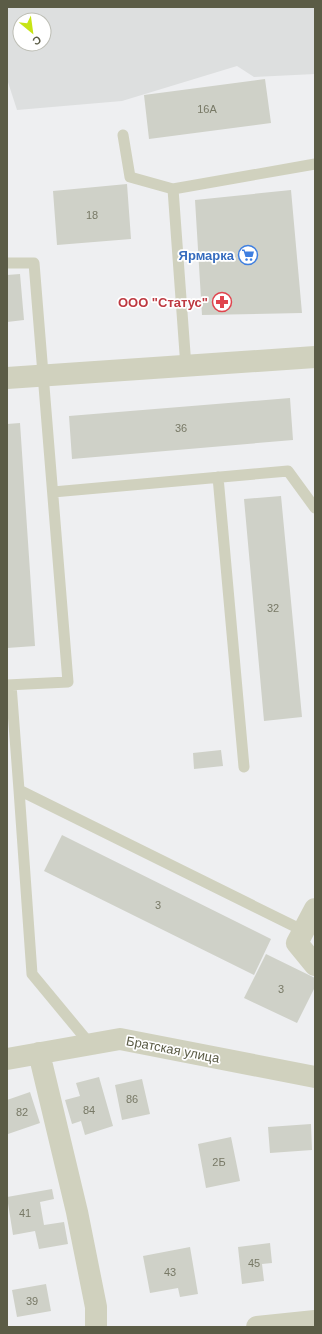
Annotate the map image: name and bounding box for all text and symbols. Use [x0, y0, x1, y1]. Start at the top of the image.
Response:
north arrow [12, 12, 52, 52]
text: С [30, 34, 43, 48]
house number: 16А [197, 103, 217, 115]
house number: 18 [86, 209, 98, 221]
supermarket icon: Ярмарка [237, 244, 259, 266]
place label: Ярмарка [179, 248, 235, 263]
pharmacy icon: ООО "Статус" [211, 291, 233, 313]
place label: ООО "Статус" [118, 295, 208, 310]
house number: 36 [175, 422, 187, 434]
house number: 32 [267, 602, 279, 614]
house number: 3 [155, 899, 161, 911]
house number: 3 [278, 983, 284, 995]
street label: Братская улица [125, 1033, 222, 1066]
house number: 86 [126, 1093, 138, 1105]
house number: 84 [83, 1104, 95, 1116]
house number: 82 [16, 1106, 28, 1118]
house number: 2Б [212, 1156, 226, 1168]
house number: 41 [19, 1207, 31, 1219]
house number: 45 [248, 1257, 260, 1269]
house number: 43 [164, 1266, 176, 1278]
house number: 39 [26, 1295, 38, 1307]

